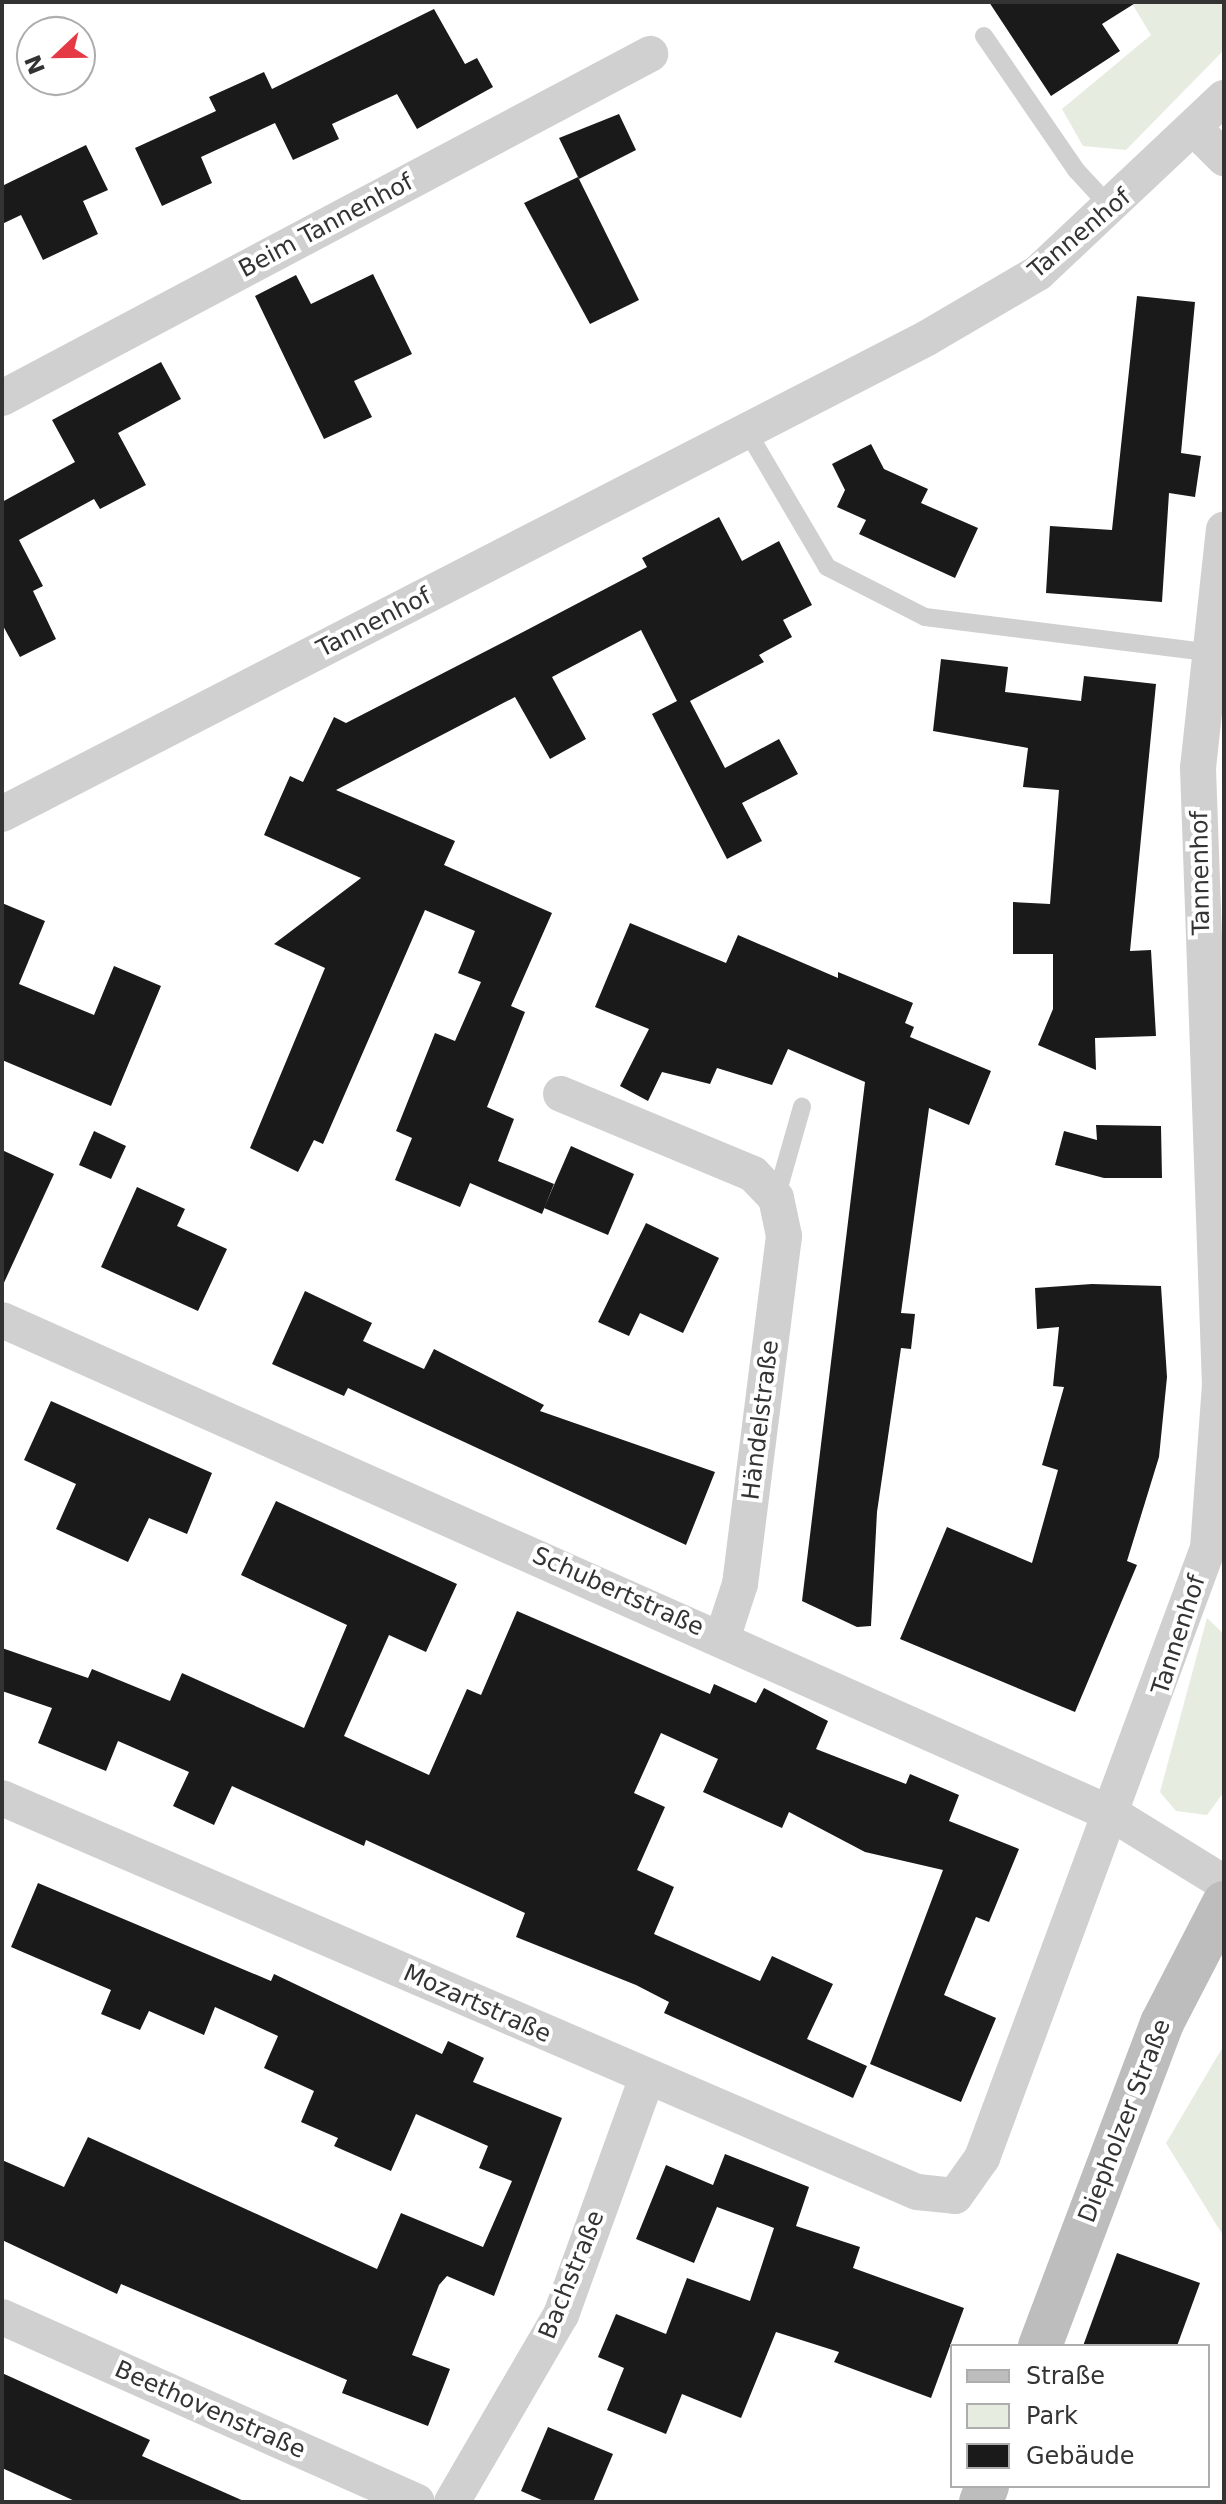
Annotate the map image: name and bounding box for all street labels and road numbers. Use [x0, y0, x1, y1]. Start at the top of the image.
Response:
street label: Beim Tannenhof [234, 168, 418, 284]
street label: Tannenhof [1023, 183, 1137, 285]
street label: Tannenhof [312, 582, 436, 664]
street label: Tannenhof [1186, 811, 1216, 935]
street label: Händelstraße [737, 1338, 785, 1502]
street label: Schubertstraße [528, 1541, 708, 1643]
street label: Tannenhof [1146, 1572, 1212, 1698]
street label: Mozartstraße [399, 1959, 555, 2049]
street label: Diepholzer Straße [1073, 2015, 1177, 2227]
street label: Bachstraße [533, 2207, 611, 2343]
street label: Beethovenstraße [110, 2355, 310, 2465]

